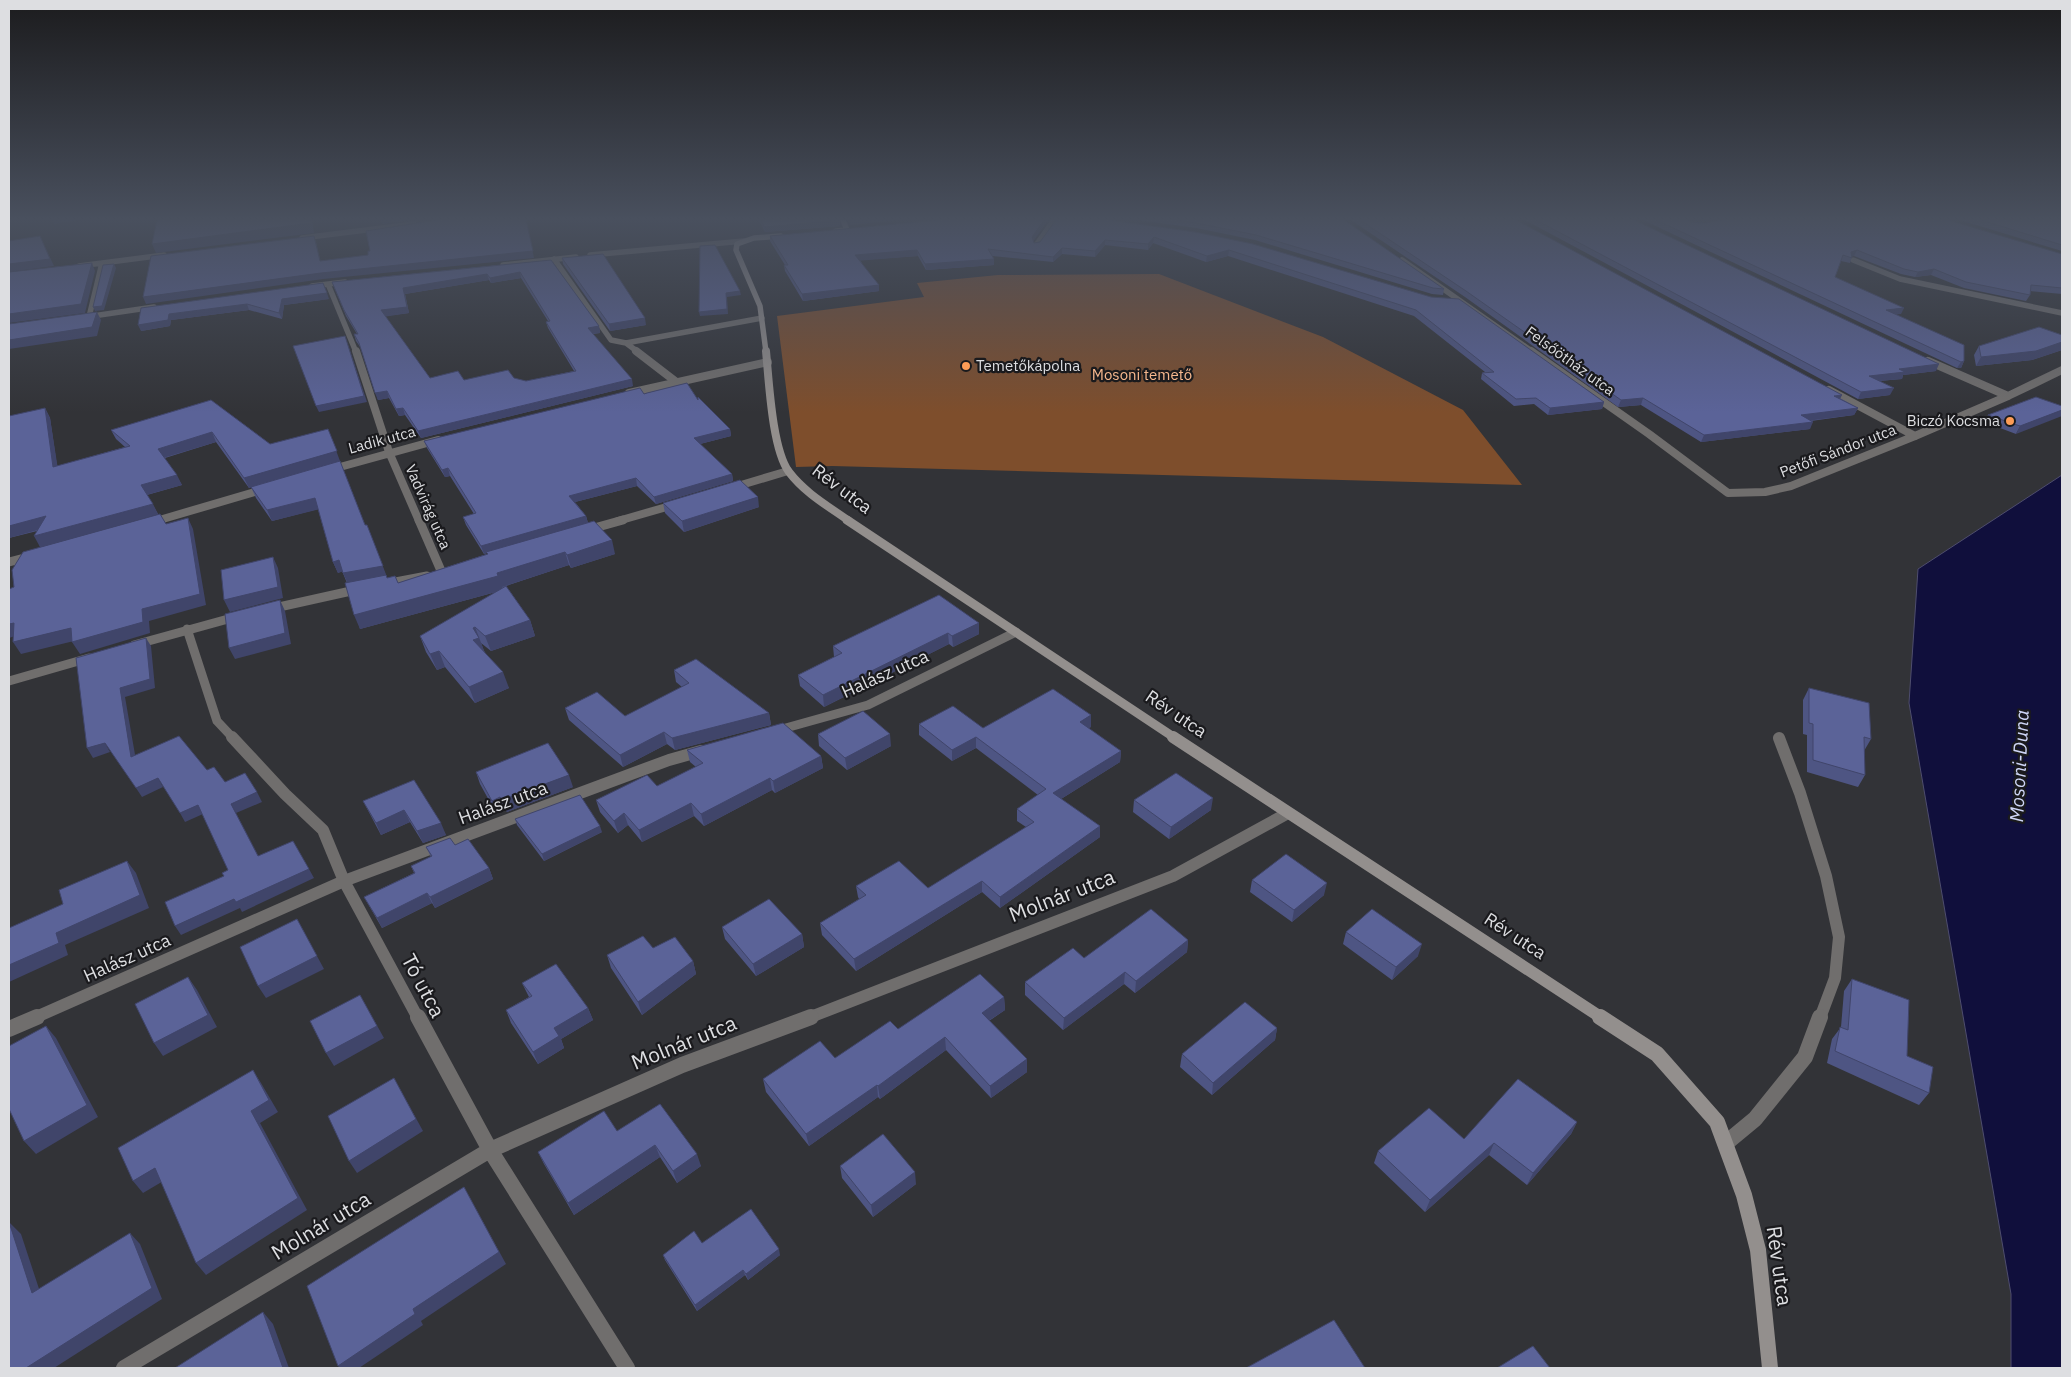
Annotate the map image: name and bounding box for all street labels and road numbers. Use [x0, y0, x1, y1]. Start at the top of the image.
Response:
street label: Felsőötház utca [1522, 322, 1619, 399]
street label: Petőfi Sándor utca [1777, 420, 1899, 481]
street label: Ladik utca [346, 421, 418, 458]
street label: Rév utca [808, 459, 877, 519]
street label: Vadvirág utca [401, 461, 456, 552]
street label: Halász utca [838, 644, 932, 703]
street label: Rév utca [1141, 685, 1212, 743]
street label: Halász utca [455, 776, 551, 829]
street label: Molnár utca [1005, 862, 1119, 928]
street label: Rév utca [1480, 907, 1551, 964]
street label: Halász utca [80, 928, 174, 987]
street label: Tó utca [395, 949, 452, 1022]
street label: Molnár utca [627, 1008, 740, 1076]
street label: Molnár utca [266, 1184, 375, 1266]
street label: Rév utca [1761, 1224, 1799, 1308]

